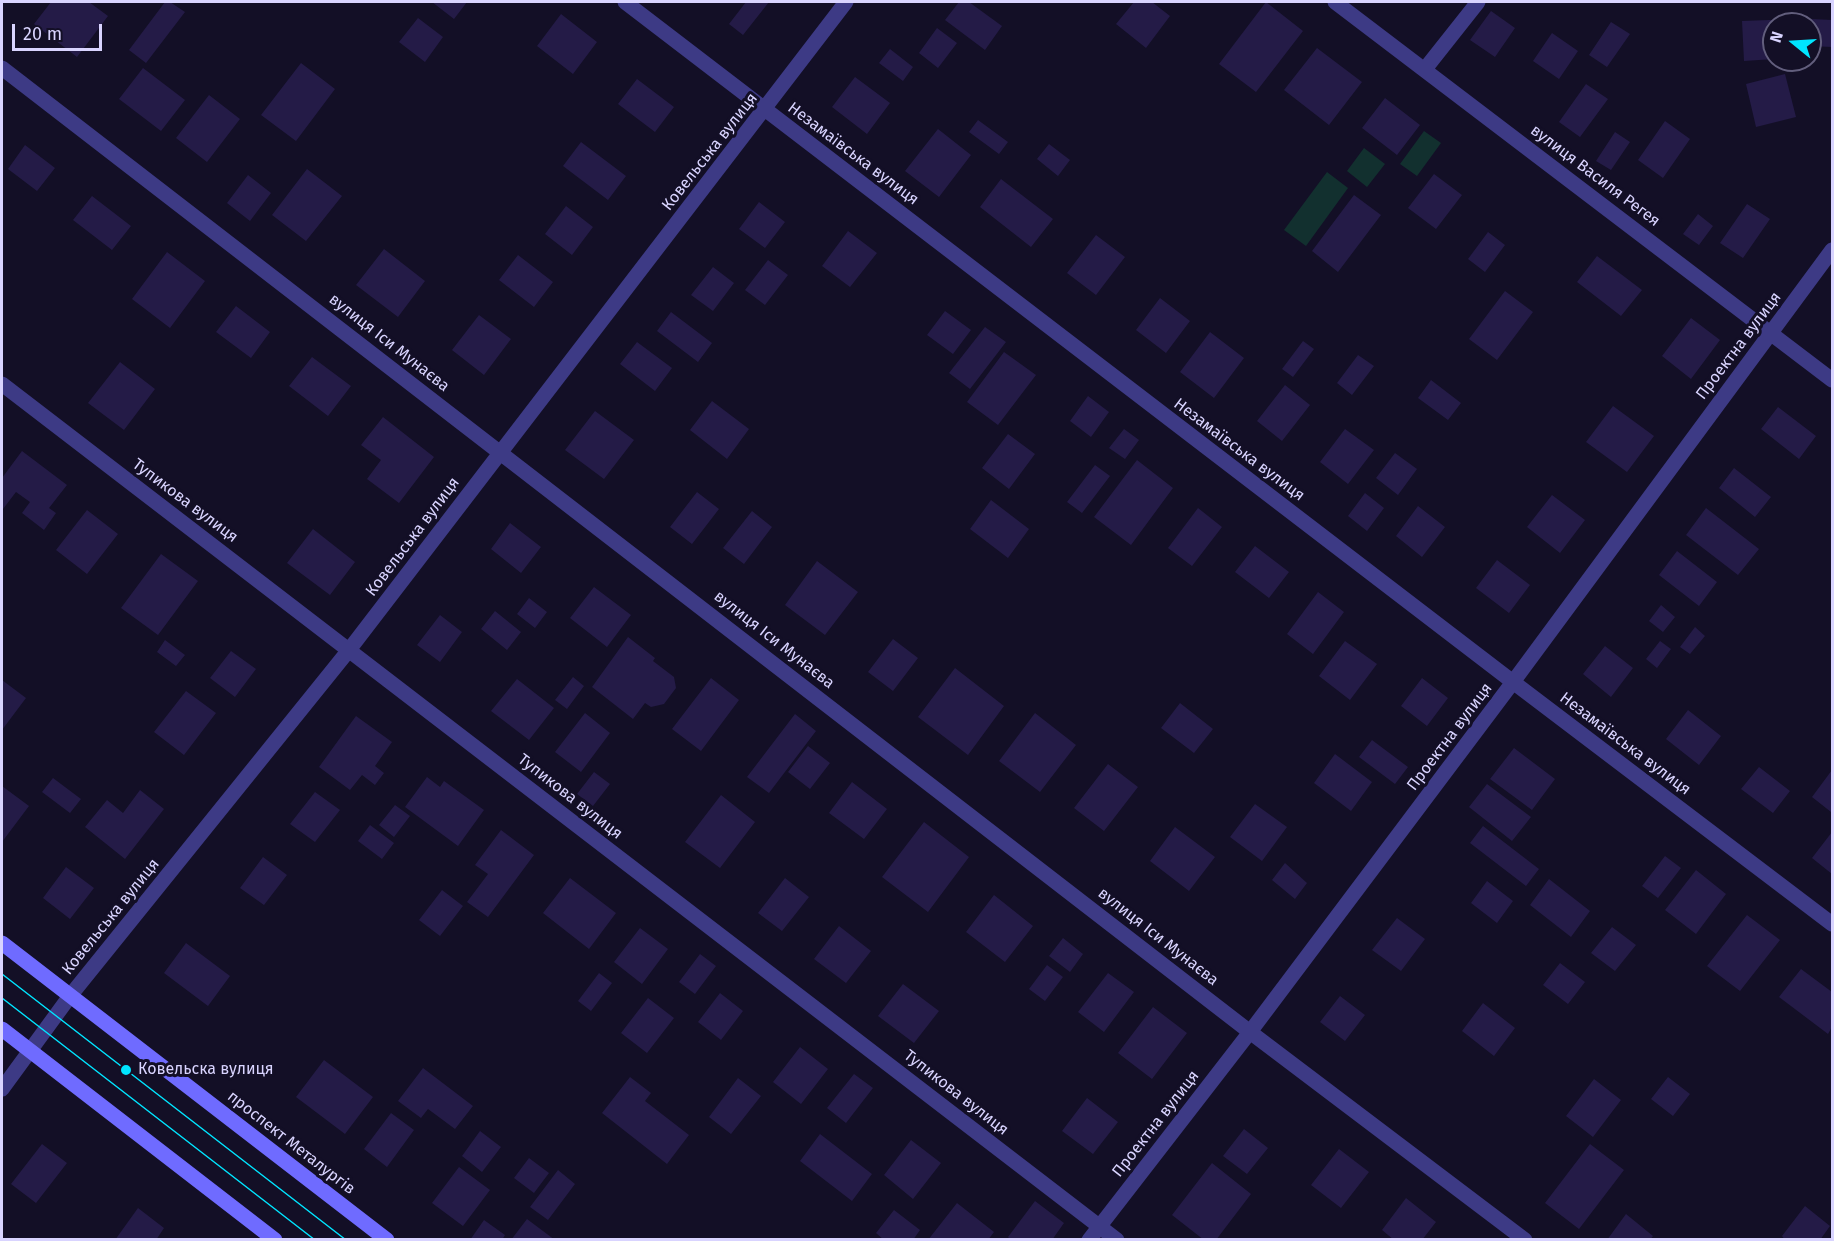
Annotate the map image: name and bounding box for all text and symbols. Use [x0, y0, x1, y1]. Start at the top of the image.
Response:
scale bar [15, 12, 105, 50]
north arrow [1762, 12, 1822, 72]
text: 20 m [23, 23, 62, 45]
text: N [1766, 29, 1787, 45]
street label: Ковельська вулиця [658, 89, 762, 215]
street label: Незамаївська вулиця [784, 98, 922, 210]
street label: вулиця Василя Регея [1527, 121, 1663, 231]
street label: Проектна вулиця [1692, 288, 1786, 404]
street label: вулиця Іси Мунаєва [325, 290, 453, 396]
street label: Незамаївська вулиця [1170, 394, 1308, 506]
street label: Тупикова вулиця [128, 455, 242, 547]
street label: Ковельська вулиця [362, 474, 464, 600]
street label: вулиця Іси Мунаєва [710, 587, 838, 693]
street label: Проектна вулиця [1403, 679, 1497, 795]
street label: Незамаївська вулиця [1556, 688, 1694, 800]
street label: Тупикова вулиця [514, 750, 626, 844]
street label: Ковельська вулиця [58, 855, 164, 979]
street label: вулиця Іси Мунаєва [1094, 884, 1222, 990]
street label: Тупикова вулиця [900, 1046, 1012, 1140]
place label: Ковельска вулиця [138, 1060, 274, 1080]
marker: Ковельска вулиця [119, 1063, 133, 1077]
street label: Проектна вулиця [1108, 1067, 1204, 1181]
street label: проспект Металургів [223, 1087, 359, 1199]

